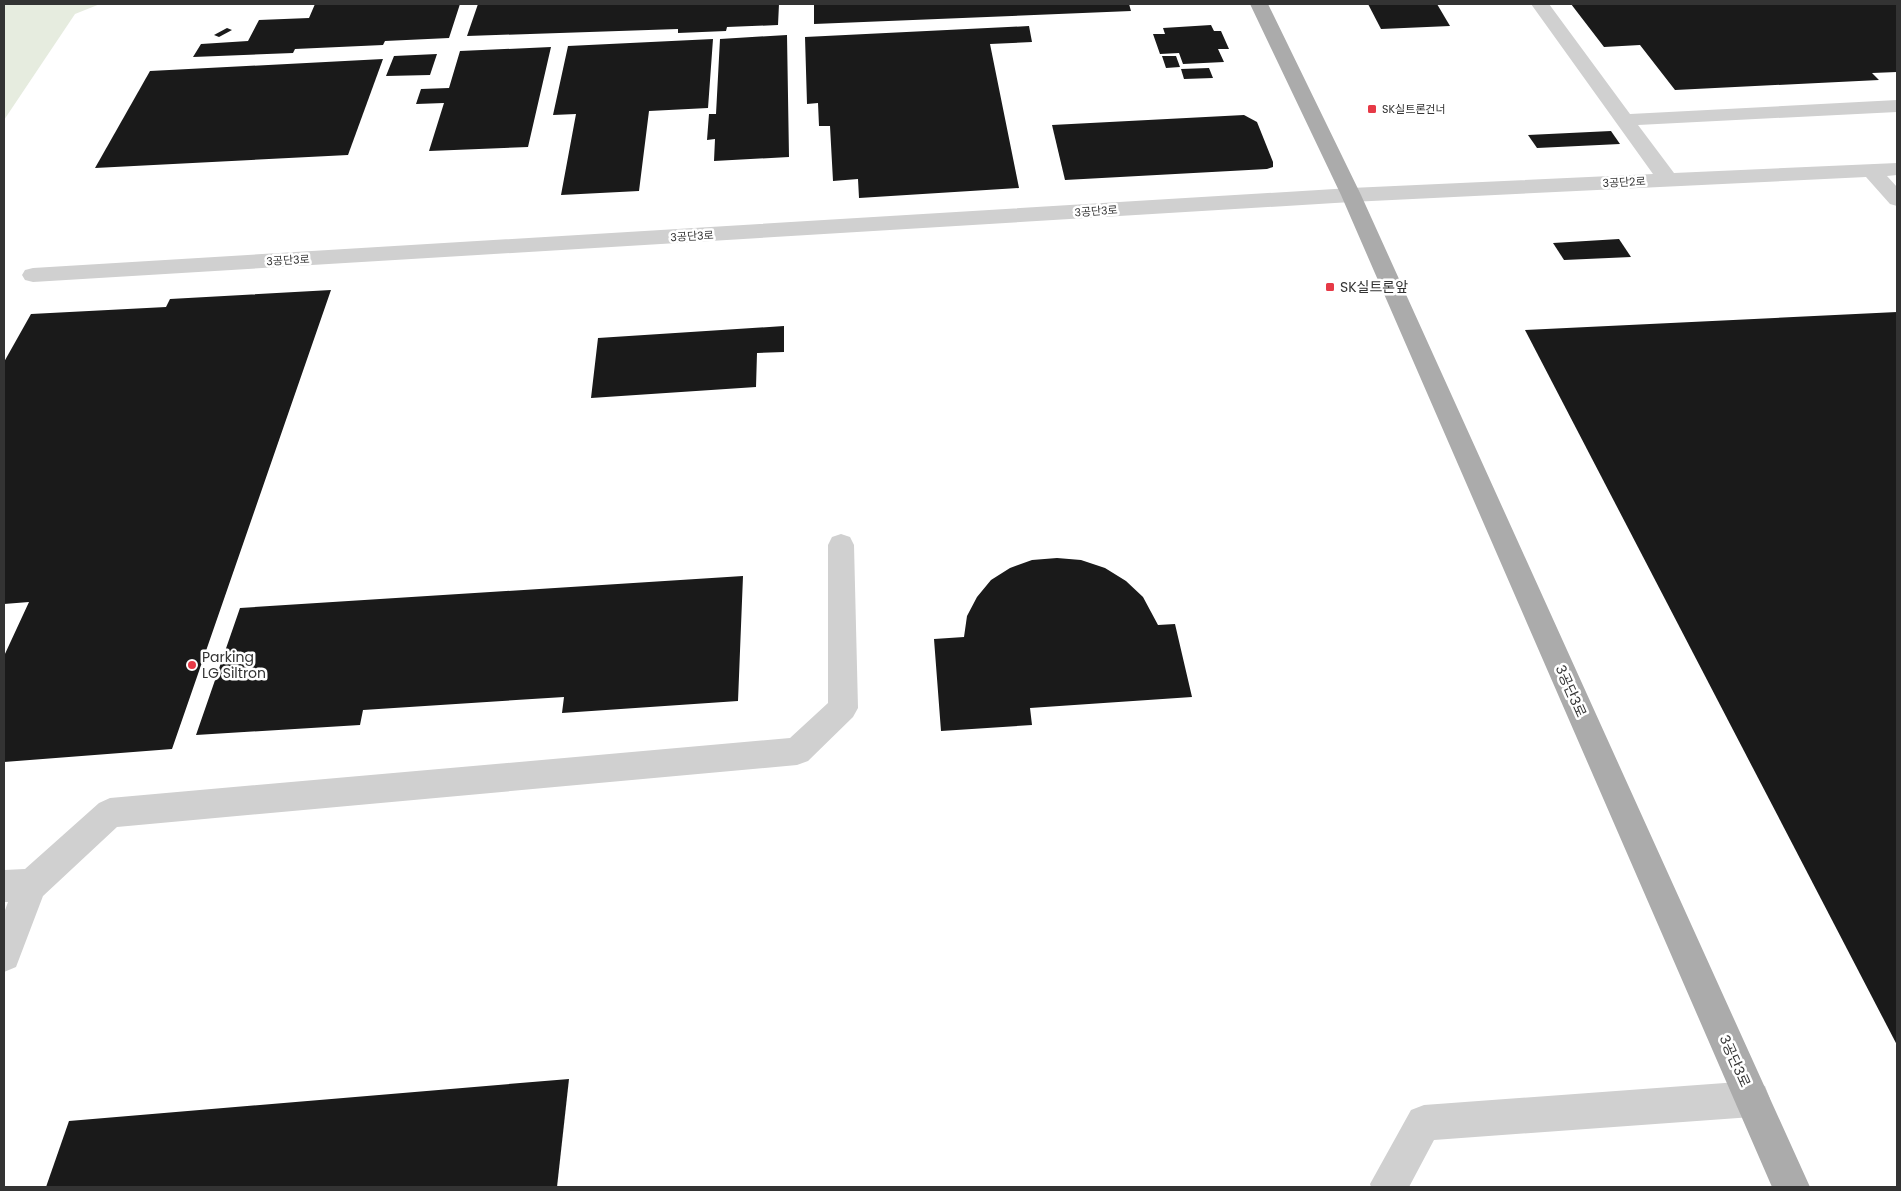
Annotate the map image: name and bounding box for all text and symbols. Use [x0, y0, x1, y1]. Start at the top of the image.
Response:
place label: SK실트론건너 [1382, 101, 1446, 117]
marker: SK실트론건너 [1366, 103, 1378, 115]
street label: 3공단2로 [1602, 173, 1646, 191]
street label: 3공단3로 [1074, 202, 1118, 220]
street label: 3공단3로 [670, 227, 714, 245]
street label: 3공단3로 [266, 251, 310, 269]
place label: SK실트론앞 [1340, 277, 1408, 297]
marker: SK실트론앞 [1324, 281, 1336, 293]
place label: Parking LG Siltron [202, 647, 266, 683]
marker: Parking LG Siltron [186, 659, 198, 671]
street label: 3공단3로 [1551, 662, 1591, 720]
street label: 3공단3로 [1715, 1032, 1755, 1090]

